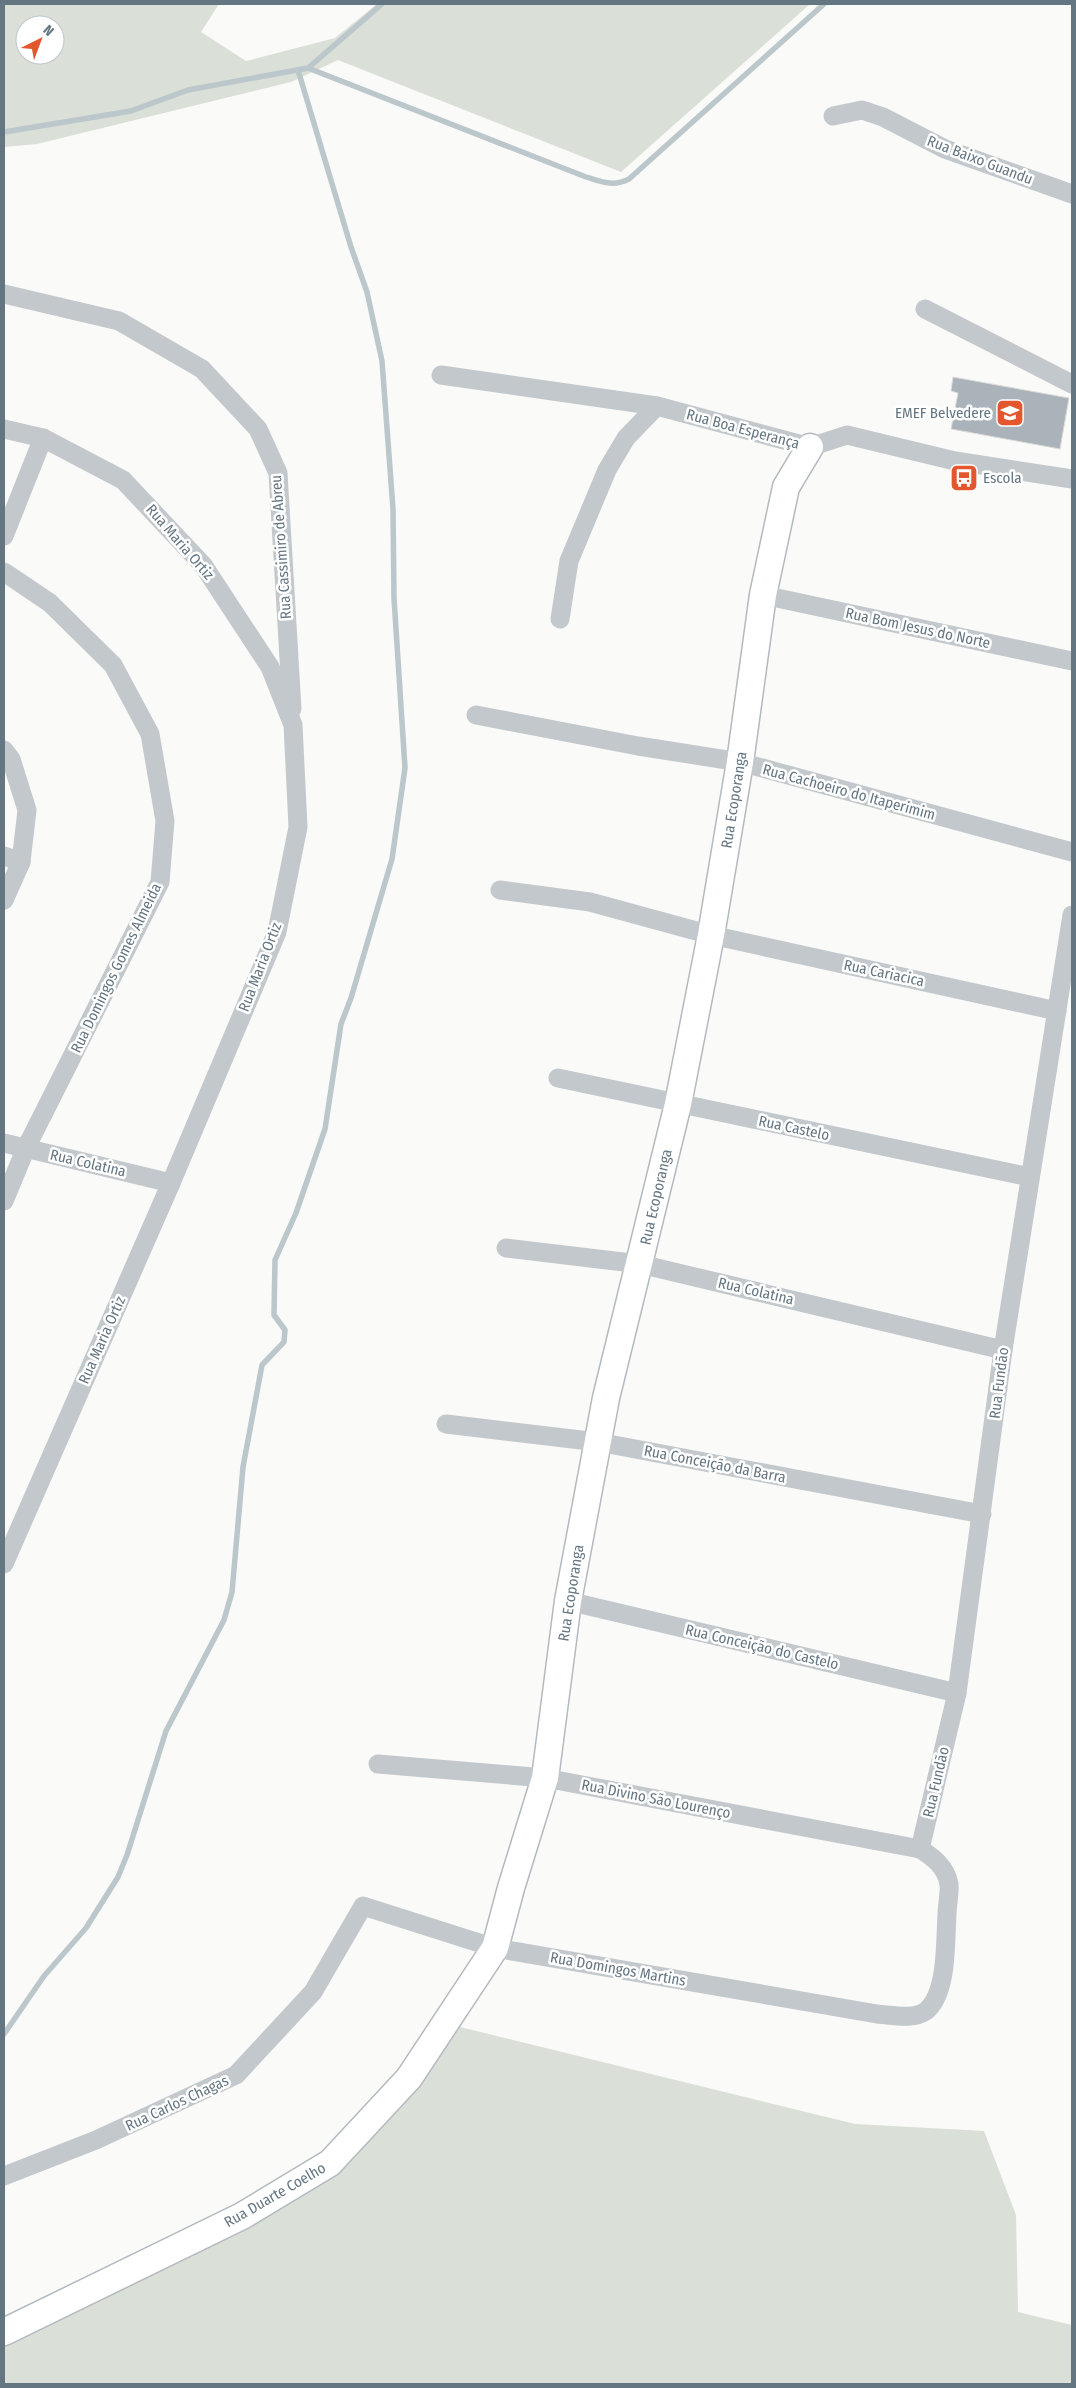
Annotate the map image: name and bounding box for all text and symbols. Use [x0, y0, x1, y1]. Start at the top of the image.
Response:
north arrow [15, 15, 65, 65]
text: N [40, 22, 57, 40]
street label: Rua Baixo Guandu [925, 132, 1035, 188]
school or university icon: EMEF Belvedere [995, 398, 1025, 428]
place label: EMEF Belvedere [895, 404, 991, 422]
street label: Rua Boa Esperança [685, 405, 801, 453]
bus stop icon: Escola [949, 463, 979, 493]
place label: Escola [983, 469, 1022, 487]
street label: Rua Cassimiro de Abreu [267, 474, 295, 620]
street label: Rua Maria Ortiz [142, 501, 218, 583]
street label: Rua Bom Jesus do Norte [844, 604, 992, 652]
street label: Rua Ecoporanga [717, 750, 751, 850]
street label: Rua Cachoeiro do Itaperimim [761, 760, 937, 824]
street label: Rua Domingos Gomes Almeida [67, 880, 165, 1056]
street label: Rua Maria Ortiz [235, 920, 285, 1014]
street label: Rua Cariacica [842, 956, 926, 990]
street label: Rua Castelo [757, 1112, 831, 1144]
street label: Rua Colatina [48, 1146, 128, 1180]
street label: Rua Ecoporanga [636, 1147, 676, 1247]
street label: Rua Colatina [716, 1274, 796, 1308]
street label: Rua Maria Ortiz [75, 1293, 129, 1387]
street label: Rua Fundão [986, 1346, 1012, 1420]
street label: Rua Conceição da Barra [643, 1441, 787, 1487]
street label: Rua Ecoporanga [554, 1543, 588, 1643]
street label: Rua Conceição do Castelo [684, 1621, 841, 1673]
street label: Rua Fundão [919, 1745, 953, 1819]
street label: Rua Divino São Lourenço [580, 1776, 732, 1822]
street label: Rua Domingos Martins [549, 1948, 687, 1990]
street label: Rua Carlos Chagas [123, 2071, 231, 2135]
street label: Rua Duarte Coelho [221, 2159, 329, 2231]

